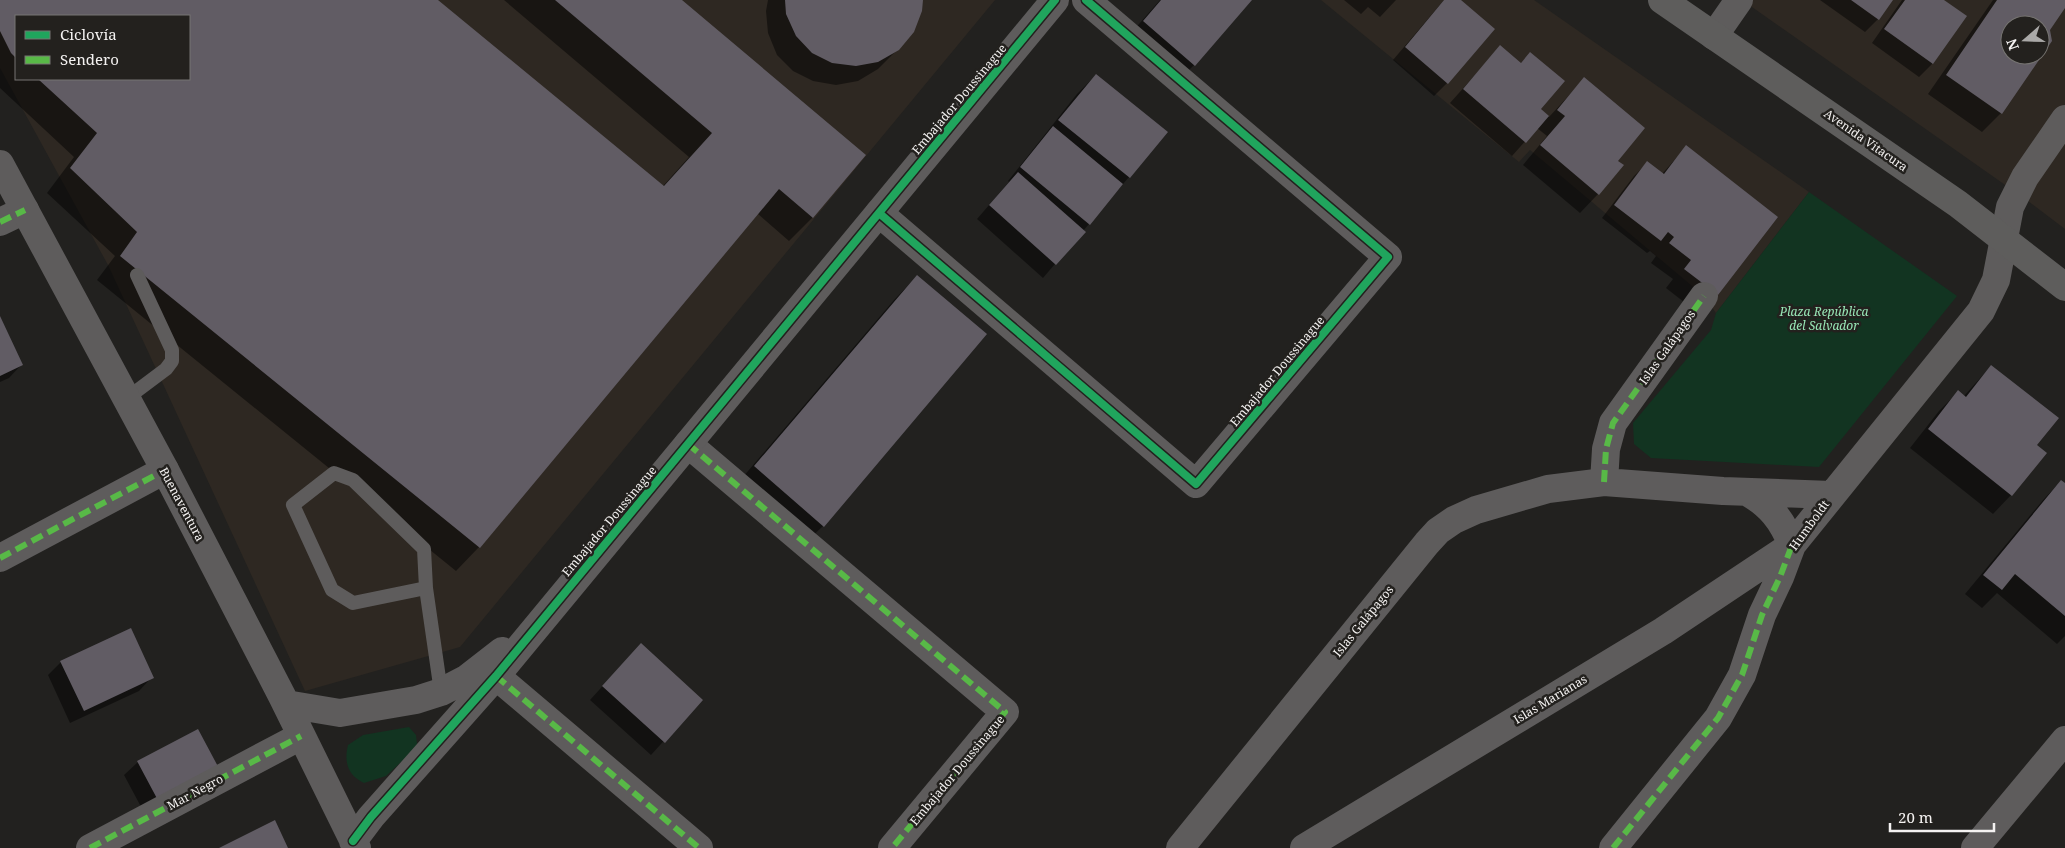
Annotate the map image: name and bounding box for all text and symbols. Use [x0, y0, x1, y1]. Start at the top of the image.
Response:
legend [15, 15, 190, 80]
north arrow [2000, 15, 2050, 65]
text: Ciclovía [60, 24, 117, 44]
text: N [2001, 36, 2023, 53]
street label: Embajador Doussinague [908, 40, 1010, 158]
text: Sendero [60, 49, 119, 69]
street label: Avenida Vitacura [1821, 105, 1911, 175]
park label: Plaza República del Salvador [1778, 303, 1869, 334]
street label: Islas Galápagos [1635, 306, 1699, 388]
street label: Embajador Doussinague [1226, 312, 1328, 430]
street label: Embajador Doussinague [558, 462, 660, 580]
street label: Buenaventura [155, 464, 209, 544]
street label: Humboldt [1785, 497, 1833, 553]
street label: Islas Galápagos [1329, 582, 1397, 660]
street label: Islas Marianas [1510, 670, 1590, 728]
street label: Embajador Doussinague [906, 711, 1008, 829]
street label: Mar Negro [164, 770, 226, 814]
scale bar [1890, 800, 1994, 832]
text: 20 m [1898, 807, 1933, 827]

